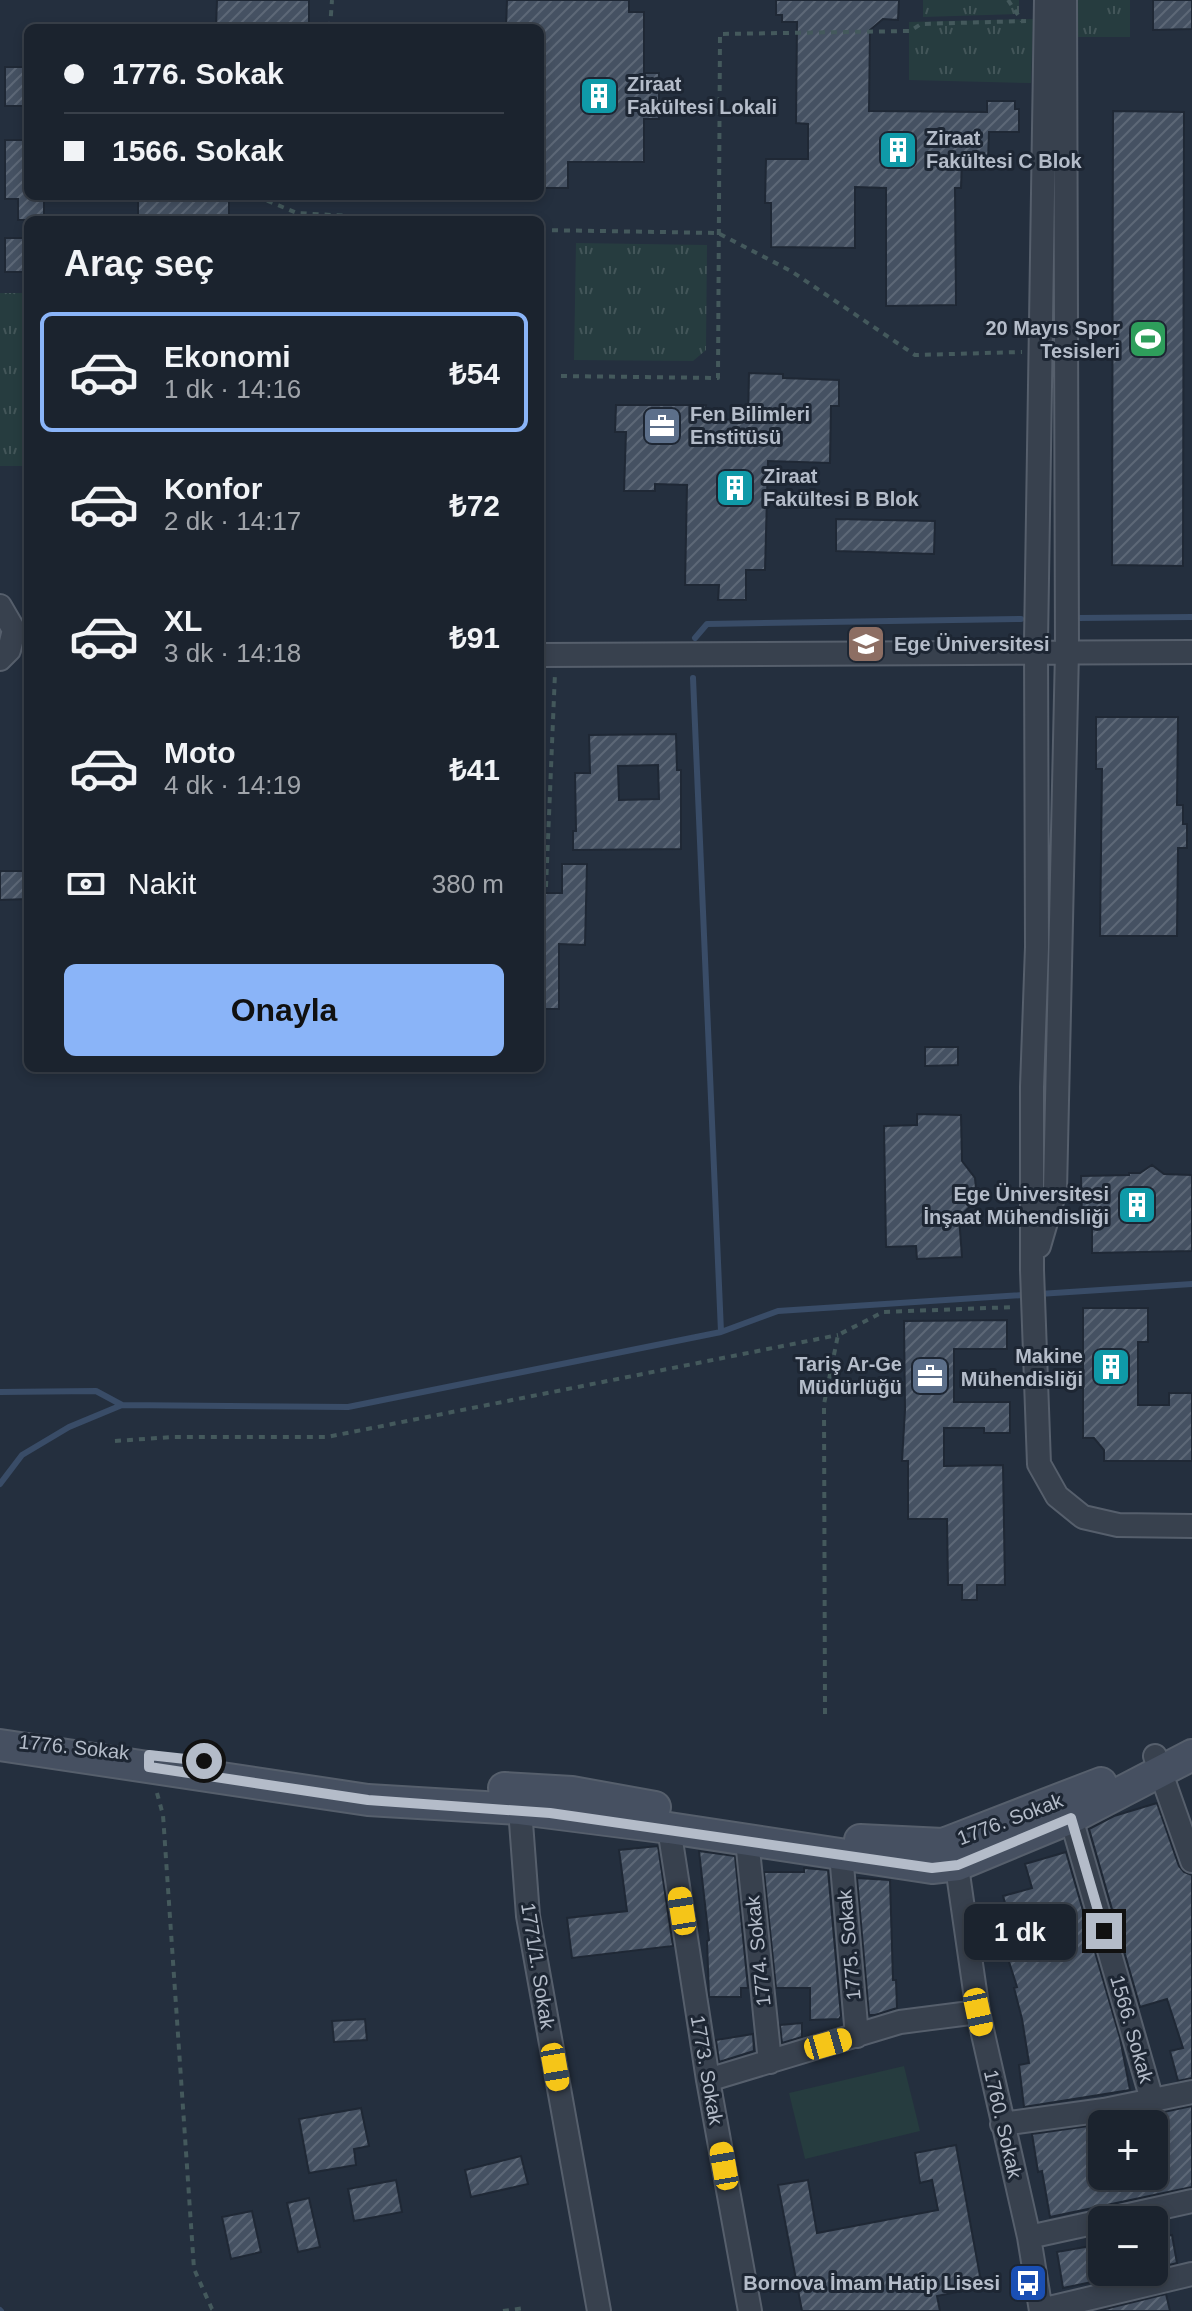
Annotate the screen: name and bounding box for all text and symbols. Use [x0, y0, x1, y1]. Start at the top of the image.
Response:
text: 1776. Sokak [112, 57, 284, 90]
place label: Ziraat Fakültesi Lokali [627, 73, 777, 118]
building icon: Ziraat Fakültesi Lokali [578, 75, 620, 117]
place label: Ziraat Fakültesi C Blok [926, 127, 1082, 172]
building icon: Ziraat Fakültesi C Blok [877, 129, 919, 171]
text: 1566. Sokak [112, 134, 284, 167]
text: Araç seç [64, 243, 214, 284]
place label: 20 Mayıs Spor Tesisleri [985, 317, 1120, 362]
sports icon: 20 Mayıs Spor Tesisleri [1127, 318, 1169, 360]
icon: car [68, 336, 140, 408]
text: Ekonomi [164, 340, 291, 373]
text: ₺54 [449, 357, 500, 390]
text: 1 dk · 14:16 [164, 374, 301, 404]
place label: Fen Bilimleri Enstitüsü [690, 403, 810, 448]
office icon: Fen Bilimleri Enstitüsü [641, 405, 683, 447]
place label: Ziraat Fakültesi B Blok [763, 465, 919, 510]
building icon: Ziraat Fakültesi B Blok [714, 467, 756, 509]
icon: car [68, 468, 140, 540]
text: Konfor [164, 472, 262, 505]
text: ₺72 [449, 489, 500, 522]
text: 2 dk · 14:17 [164, 506, 301, 536]
icon: car [68, 600, 140, 672]
text: XL [164, 604, 202, 637]
text: ₺91 [449, 621, 500, 654]
school or university icon: Ege Üniversitesi [845, 623, 887, 665]
place label: Ege Üniversitesi [894, 633, 1050, 655]
text: 3 dk · 14:18 [164, 638, 301, 668]
icon: car [68, 732, 140, 804]
text: Moto [164, 736, 236, 769]
text: ₺41 [449, 753, 500, 786]
text: 4 dk · 14:19 [164, 770, 301, 800]
icon: cash [64, 862, 108, 906]
text: Nakit [128, 867, 196, 900]
text: 380 m [432, 869, 504, 899]
button: Onayla [64, 964, 504, 1056]
place label: Ege Üniversitesi İnşaat Mühendisliği [923, 1183, 1109, 1228]
building icon: Ege Üniversitesi İnşaat Mühendisliği [1116, 1184, 1158, 1226]
place label: Makine Mühendisliği [961, 1345, 1083, 1390]
building icon: Makine Mühendisliği [1090, 1346, 1132, 1388]
place label: Tariş Ar-Ge Müdürlüğü [795, 1353, 902, 1398]
office icon: Tariş Ar-Ge Müdürlüğü [909, 1355, 951, 1397]
street label: 1776. Sokak [18, 1730, 131, 1764]
route start [186, 1743, 222, 1779]
street label: 1776. Sokak [954, 1788, 1067, 1849]
car [666, 1885, 698, 1937]
street label: 1775. Sokak [833, 1888, 865, 2001]
street label: 1774. Sokak [741, 1894, 775, 2007]
street label: 1771/1. Sokak [517, 1901, 559, 2032]
callout: 1 dk [964, 1903, 1076, 1959]
route end [1086, 1913, 1122, 1949]
text: 1 dk [994, 1917, 1046, 1947]
street label: 1566. Sokak [1106, 1973, 1158, 2086]
car [961, 1986, 995, 2038]
street label: 1773. Sokak [687, 2013, 728, 2128]
car [802, 2026, 854, 2062]
car [539, 2041, 571, 2093]
street label: 1760. Sokak [980, 2067, 1026, 2182]
map controls [1088, 2110, 1168, 2286]
button: + [1088, 2110, 1168, 2190]
car [708, 2140, 740, 2192]
button: − [1088, 2206, 1168, 2286]
bus stop icon: Bornova İmam Hatip Lisesi [1007, 2262, 1049, 2304]
place label: Bornova İmam Hatip Lisesi [743, 2272, 1000, 2294]

